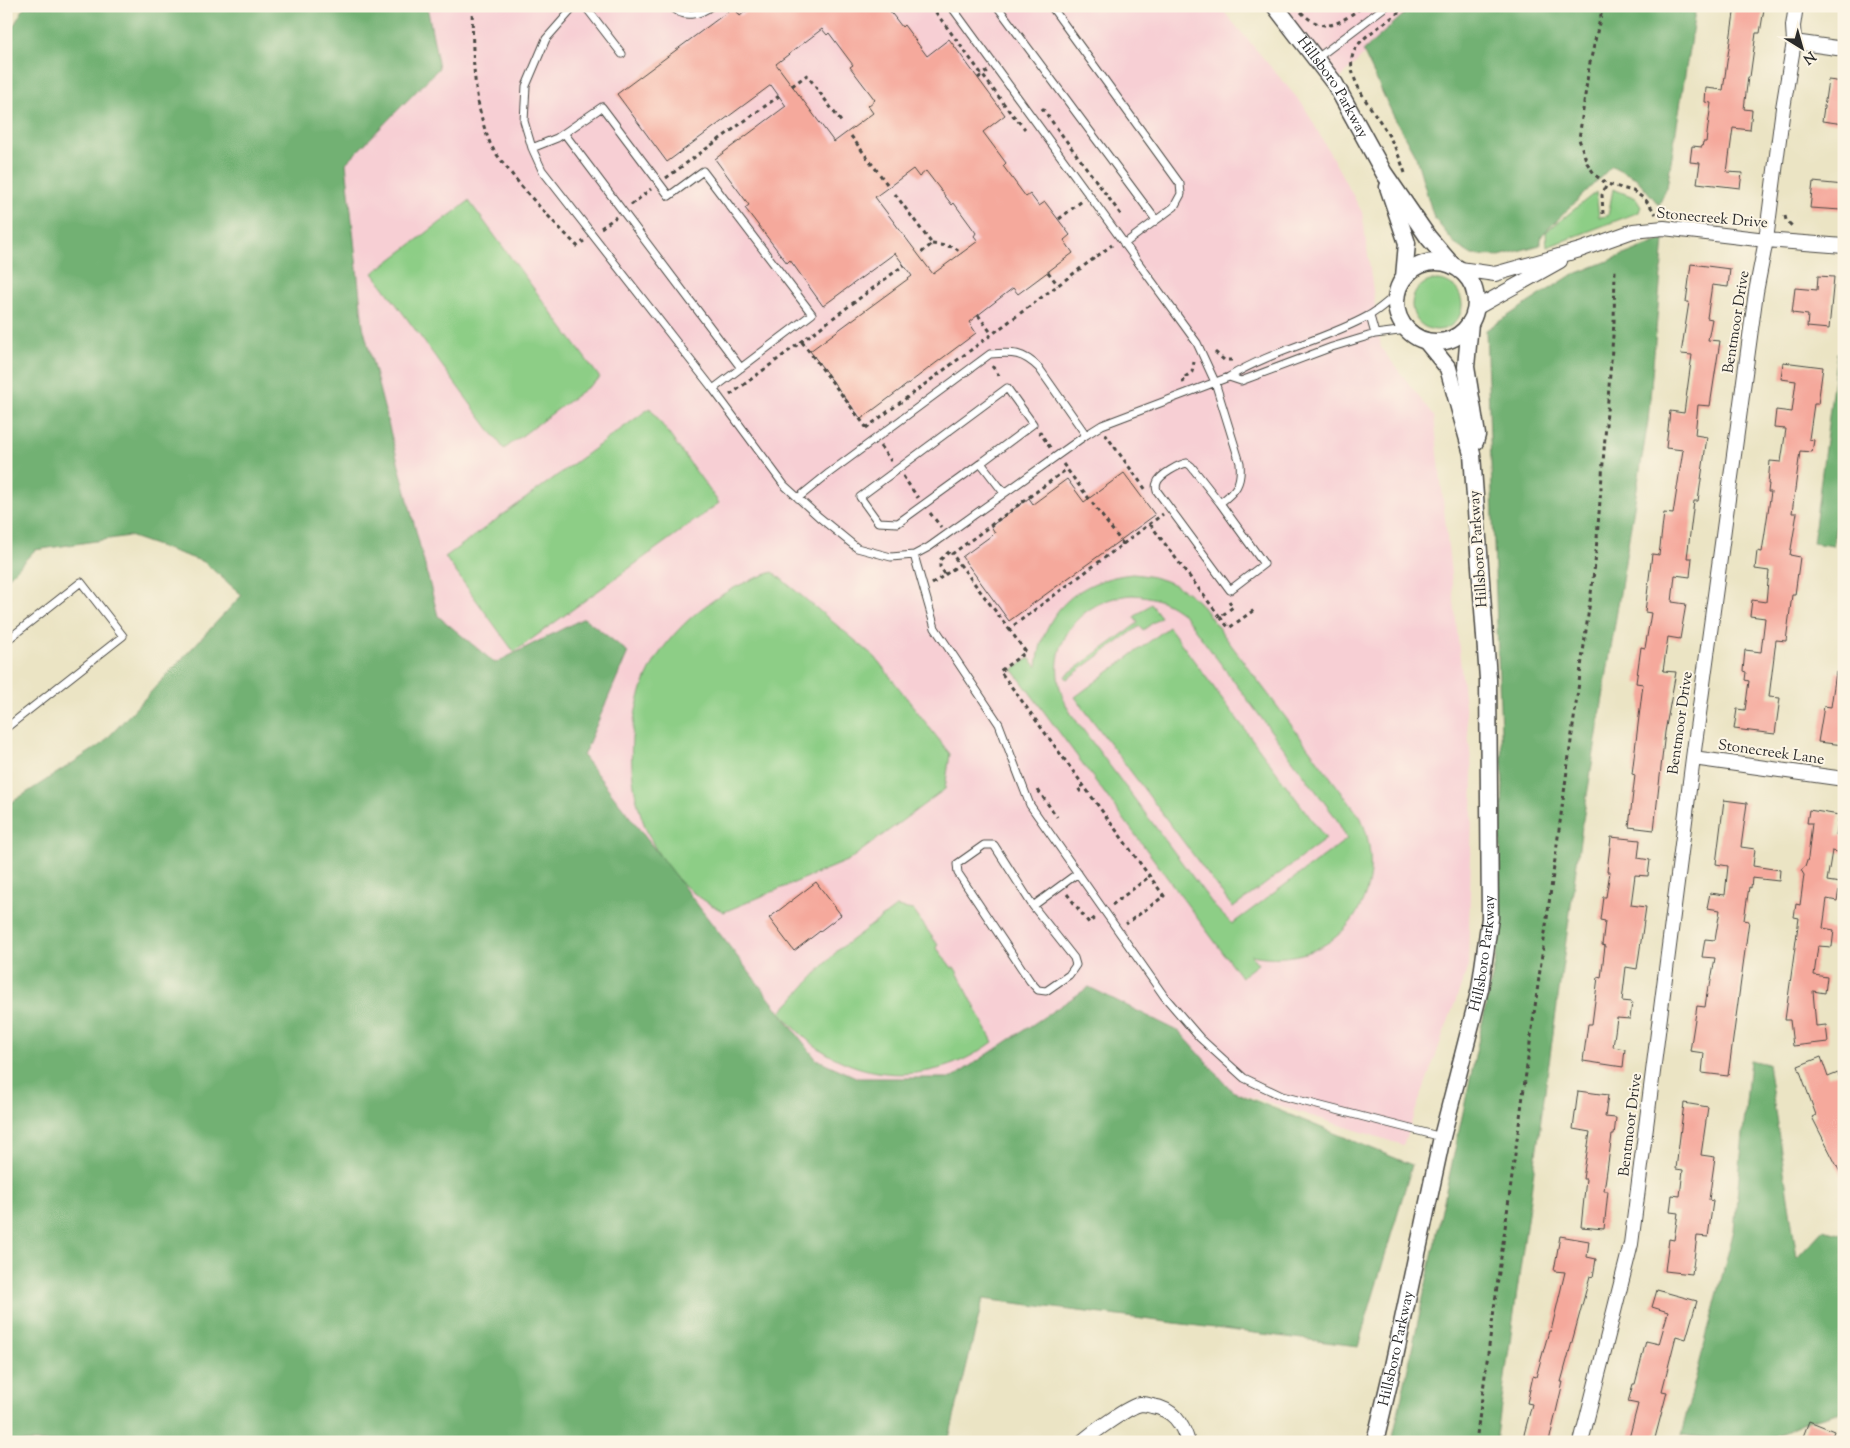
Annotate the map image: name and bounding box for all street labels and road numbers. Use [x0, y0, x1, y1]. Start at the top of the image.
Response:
street label: Hillsboro Parkway [1292, 32, 1374, 142]
street label: Stonecreek Drive [1655, 204, 1769, 234]
street label: Bentmoor Drive [1719, 269, 1755, 375]
street label: Hillsboro Parkway [1464, 489, 1494, 608]
street label: Bentmoor Drive [1663, 670, 1699, 776]
street label: Stonecreek Lane [1716, 735, 1826, 771]
street label: Hillsboro Parkway [1464, 894, 1501, 1014]
street label: Bentmoor Drive [1614, 1072, 1648, 1178]
street label: Hillsboro Parkway [1373, 1288, 1419, 1408]

